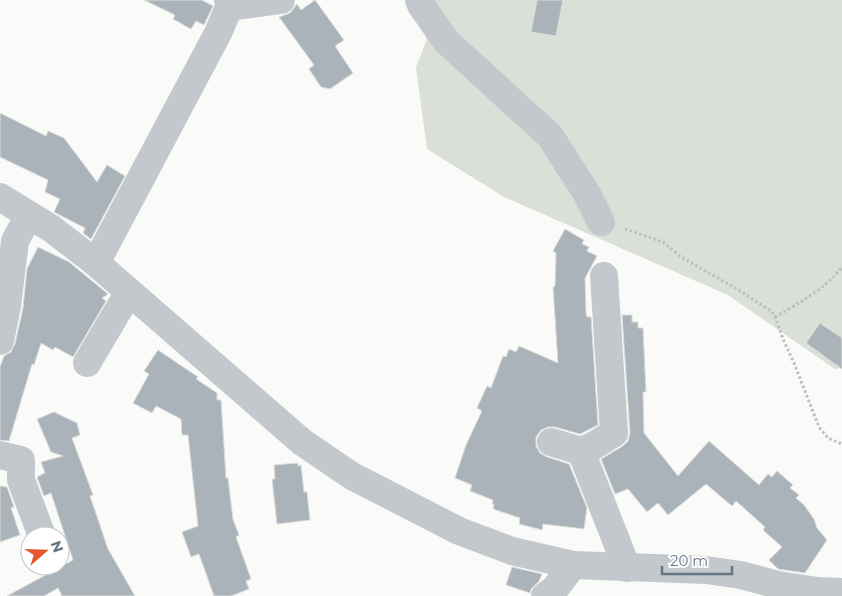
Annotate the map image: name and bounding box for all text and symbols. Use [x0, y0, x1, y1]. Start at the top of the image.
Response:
north arrow [20, 526, 70, 576]
text: N [47, 538, 68, 555]
scale bar [662, 544, 732, 576]
text: 20 m [670, 551, 708, 570]

